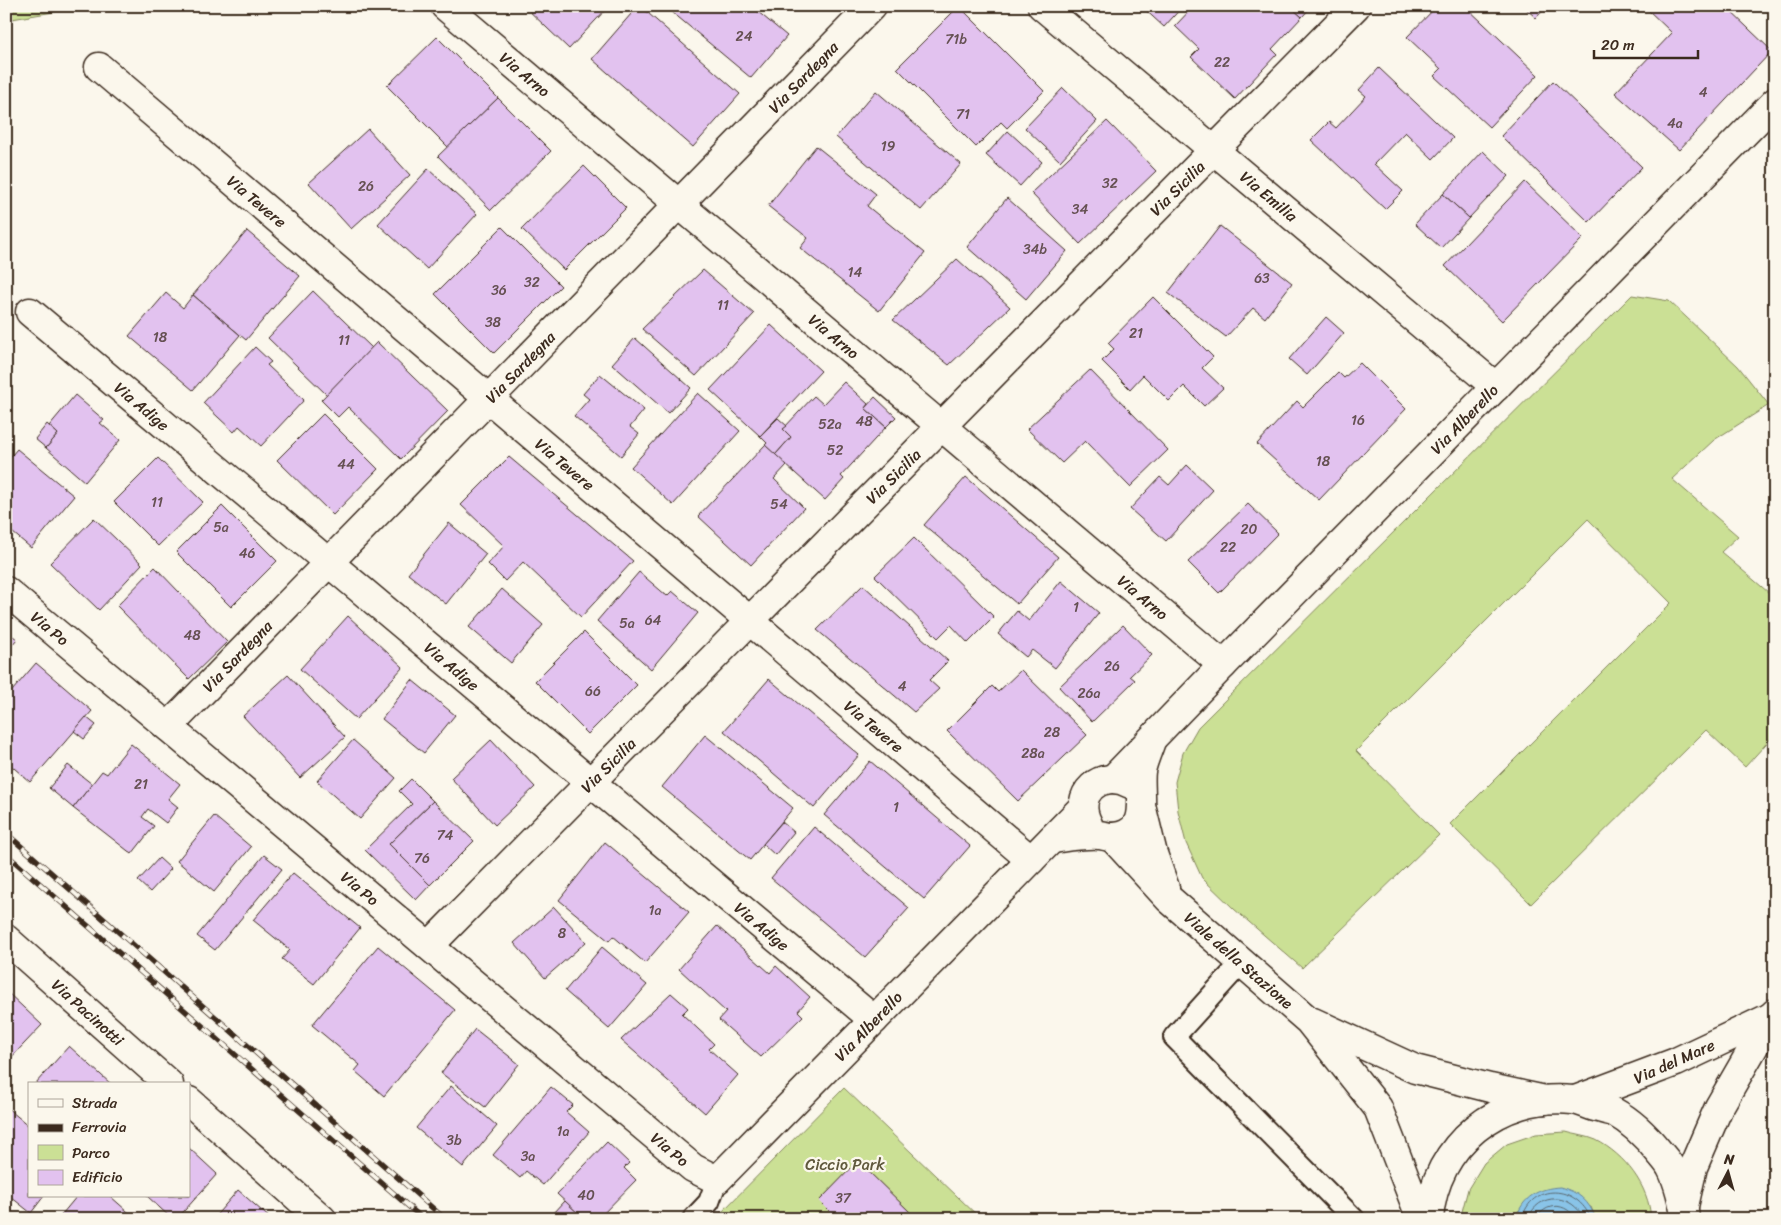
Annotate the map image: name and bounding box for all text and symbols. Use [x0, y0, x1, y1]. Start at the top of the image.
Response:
house number: 24 [736, 24, 753, 49]
house number: 71b [945, 27, 967, 52]
scale bar [1594, 28, 1697, 60]
text: 20 m [1601, 32, 1635, 58]
street label: Via Sardegna [761, 33, 846, 121]
street label: Via Arno [492, 44, 557, 105]
house number: 22 [1214, 50, 1230, 75]
house number: 4 [1699, 80, 1708, 105]
house number: 71 [956, 102, 970, 127]
house number: 4a [1667, 111, 1683, 136]
house number: 19 [881, 134, 896, 159]
street label: Via Sicilia [1142, 153, 1212, 223]
street label: Via Emilia [1233, 163, 1305, 230]
street label: Via Tevere [220, 167, 293, 235]
house number: 32 [1102, 171, 1118, 196]
house number: 26 [358, 174, 374, 199]
house number: 34 [1072, 197, 1088, 222]
house number: 34b [1023, 237, 1047, 262]
house number: 14 [848, 260, 863, 285]
house number: 63 [1254, 266, 1270, 291]
house number: 32 [524, 270, 540, 295]
house number: 36 [491, 278, 507, 303]
house number: 11 [717, 293, 729, 318]
street label: Via Arno [801, 306, 866, 367]
house number: 38 [485, 310, 502, 335]
house number: 21 [1129, 321, 1143, 346]
street label: Via Sardegna [478, 323, 563, 411]
house number: 18 [153, 325, 168, 350]
house number: 11 [338, 328, 350, 353]
street label: Via Adige [107, 374, 176, 439]
street label: Via Alberello [1423, 377, 1506, 462]
house number: 16 [1351, 408, 1365, 433]
house number: 48 [855, 409, 873, 434]
house number: 52a [818, 412, 842, 437]
street label: Via Tevere [528, 430, 601, 498]
house number: 52 [827, 438, 843, 463]
street label: Via Sicilia [858, 441, 928, 511]
house number: 18 [1316, 449, 1331, 474]
house number: 44 [337, 452, 355, 477]
house number: 11 [151, 490, 163, 515]
house number: 54 [770, 492, 788, 517]
house number: 5a [213, 515, 229, 540]
house number: 20 [1241, 517, 1258, 542]
house number: 22 [1220, 535, 1236, 560]
house number: 46 [239, 541, 255, 566]
street label: Via Arno [1110, 567, 1175, 628]
house number: 1 [1073, 595, 1079, 620]
street label: Via Po [24, 603, 76, 653]
house number: 64 [645, 608, 662, 633]
house number: 5a [619, 611, 635, 636]
street label: Via Sardegna [195, 612, 280, 700]
house number: 48 [183, 623, 201, 648]
street label: Via Adige [417, 634, 486, 699]
house number: 26 [1104, 654, 1120, 679]
house number: 4 [898, 674, 907, 699]
house number: 66 [585, 679, 601, 704]
house number: 26a [1077, 681, 1101, 706]
street label: Via Tevere [837, 692, 910, 760]
house number: 28 [1044, 720, 1061, 745]
street label: Via Sicilia [573, 730, 643, 800]
house number: 28a [1021, 741, 1045, 766]
house number: 21 [134, 772, 148, 797]
house number: 1 [893, 795, 899, 820]
house number: 74 [437, 823, 454, 848]
house number: 76 [414, 846, 430, 871]
street label: Via Po [334, 863, 386, 913]
street label: Via Adige [727, 894, 796, 959]
house number: 1a [648, 898, 662, 923]
street label: Viale della Stazione [1177, 904, 1300, 1017]
house number: 8 [558, 921, 567, 946]
street label: Via Pacinotti [44, 971, 131, 1054]
street label: Via Alberello [827, 984, 910, 1069]
street label: Via del Mare [1629, 1031, 1720, 1092]
legend [28, 1082, 190, 1198]
text: Strada [72, 1090, 118, 1116]
text: Ferrovia [72, 1114, 127, 1140]
house number: 1a [556, 1119, 570, 1144]
street label: Via Po [644, 1124, 696, 1174]
house number: 3b [446, 1128, 462, 1153]
text: Parco [72, 1140, 110, 1166]
house number: 3a [521, 1144, 535, 1169]
text: N [1722, 1147, 1736, 1173]
north arrow [1704, 1148, 1754, 1198]
park label: Ciccio Park [805, 1150, 885, 1179]
text: Edificio [72, 1164, 123, 1190]
house number: 40 [577, 1183, 595, 1208]
house number: 37 [835, 1186, 852, 1211]

